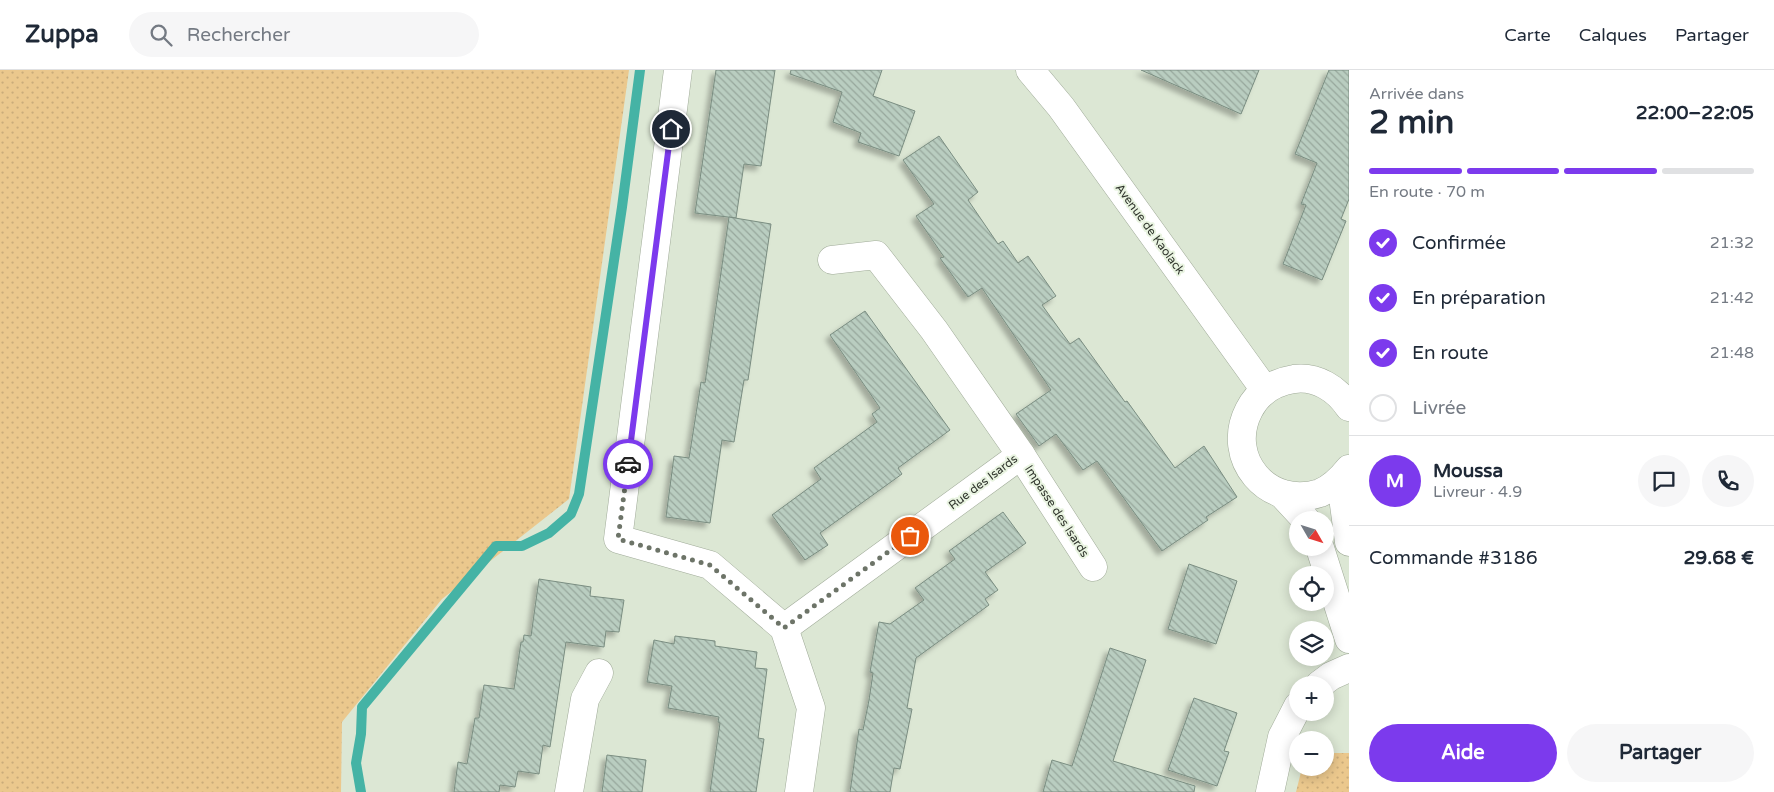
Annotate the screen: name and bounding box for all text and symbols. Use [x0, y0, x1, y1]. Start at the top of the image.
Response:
search box [129, 12, 479, 57]
text: Zuppa [25, 20, 99, 49]
icon: search [147, 21, 175, 49]
text: Rechercher [187, 24, 290, 46]
text: Carte [1504, 24, 1551, 46]
text: Calques [1579, 24, 1647, 46]
text: Partager [1675, 24, 1749, 46]
text: Arrivée dans [1369, 84, 1464, 104]
text: 22:00–22:05 [1636, 102, 1754, 124]
text: 2 min [1369, 104, 1454, 142]
pin [650, 108, 692, 150]
icon: home [657, 115, 685, 143]
street label: Avenue de Kaolack [1113, 181, 1188, 277]
text: En route · 70 m [1369, 182, 1485, 202]
icon: check [1369, 229, 1397, 257]
text: Confirmée [1412, 232, 1506, 254]
text: 21:32 [1710, 233, 1754, 253]
icon: check [1369, 284, 1397, 312]
text: En préparation [1412, 287, 1546, 309]
text: 21:42 [1710, 288, 1754, 308]
icon: check [1369, 339, 1397, 367]
text: En route [1412, 342, 1489, 364]
text: 21:48 [1710, 343, 1754, 363]
text: Livrée [1412, 397, 1466, 419]
courier [603, 439, 653, 489]
icon: car [614, 450, 642, 478]
street label: Rue des Isards [946, 451, 1020, 512]
button: chat [1638, 455, 1690, 507]
button: phone [1702, 455, 1754, 507]
text: Moussa [1433, 460, 1503, 482]
street label: Impasse des Isards [1022, 462, 1092, 560]
text: M [1386, 470, 1404, 492]
text: Livreur · 4.9 [1433, 482, 1522, 502]
north arrow [1289, 511, 1334, 556]
map controls [1289, 511, 1334, 776]
pin [889, 515, 931, 557]
icon: bag [896, 522, 924, 550]
text: Commande #3186 [1369, 547, 1538, 569]
text: 29.68 € [1683, 547, 1754, 569]
button: locate [1289, 566, 1334, 611]
button: layers [1289, 621, 1334, 666]
button: + [1289, 676, 1334, 721]
button: Aide [1369, 724, 1557, 782]
button: Partager [1567, 724, 1754, 782]
button: − [1289, 731, 1334, 776]

